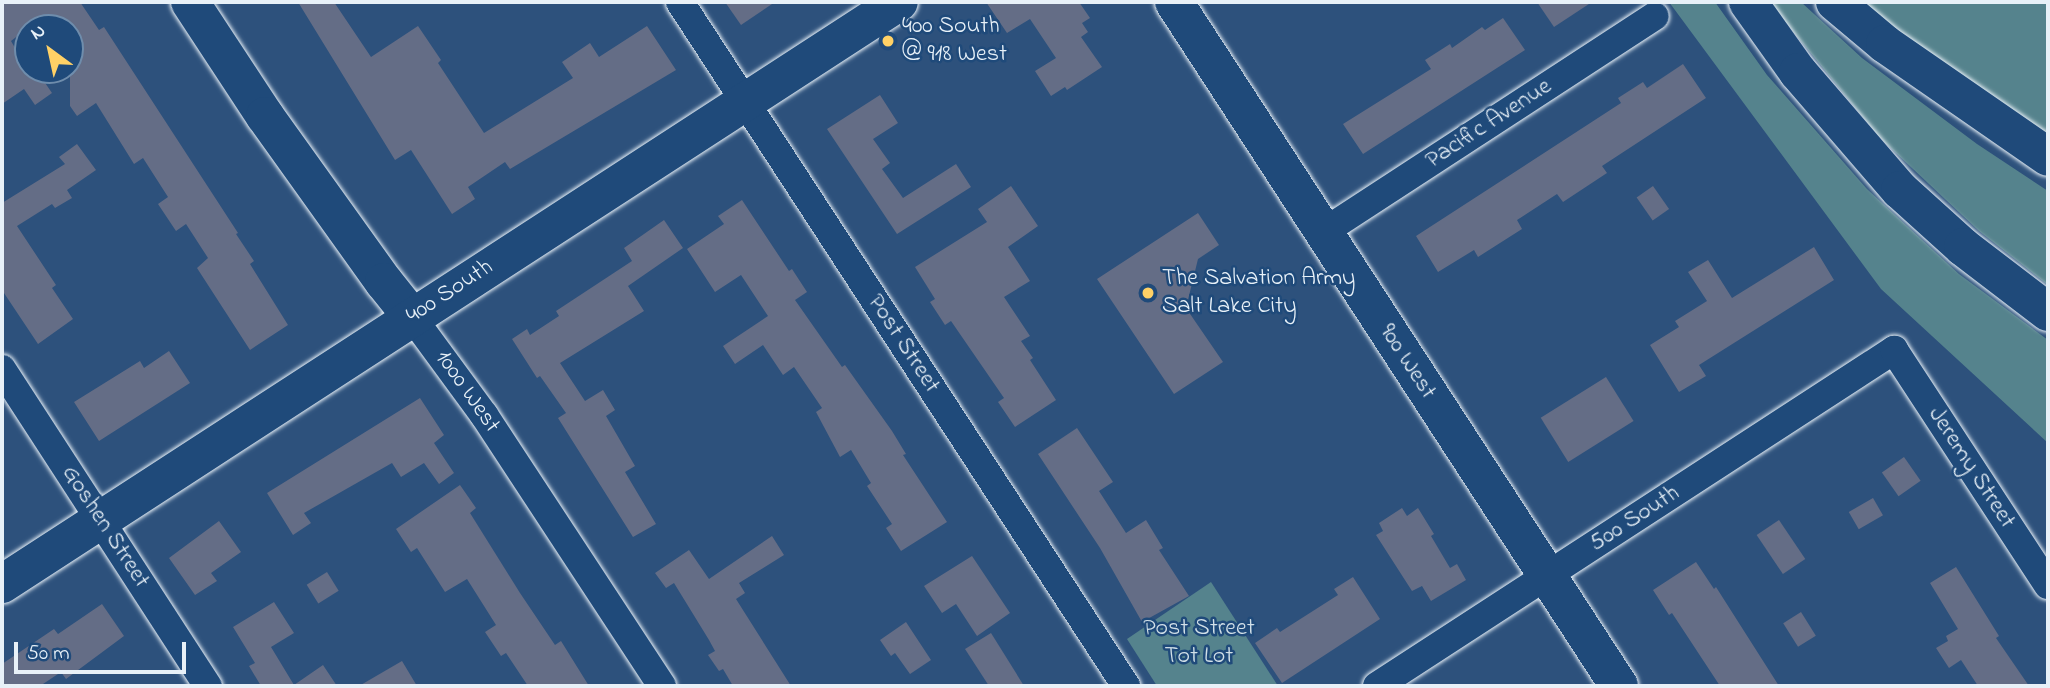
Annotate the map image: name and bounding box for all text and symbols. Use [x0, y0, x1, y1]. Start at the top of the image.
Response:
place label: 400 South @ 918 West [902, 13, 1007, 69]
north arrow [14, 14, 84, 84]
text: N [26, 18, 51, 47]
marker: 400 South @ 918 West [880, 33, 896, 49]
street label: Pacific Avenue [1421, 73, 1557, 175]
street label: 400 South [401, 253, 499, 331]
place label: The Salvation Army Salt Lake City [1162, 265, 1355, 321]
marker: The Salvation Army Salt Lake City [1140, 285, 1156, 301]
street label: Post Street [861, 289, 945, 399]
street label: 900 West [1372, 319, 1442, 405]
street label: 1000 West [428, 345, 506, 439]
street label: Jeremy Street [1921, 402, 2021, 534]
street label: Goshen Street [55, 460, 155, 594]
street label: 500 South [1585, 479, 1685, 559]
park label: Post Street Tot Lot [1143, 615, 1255, 671]
scale bar [18, 628, 189, 672]
text: 50 m [27, 639, 70, 669]

